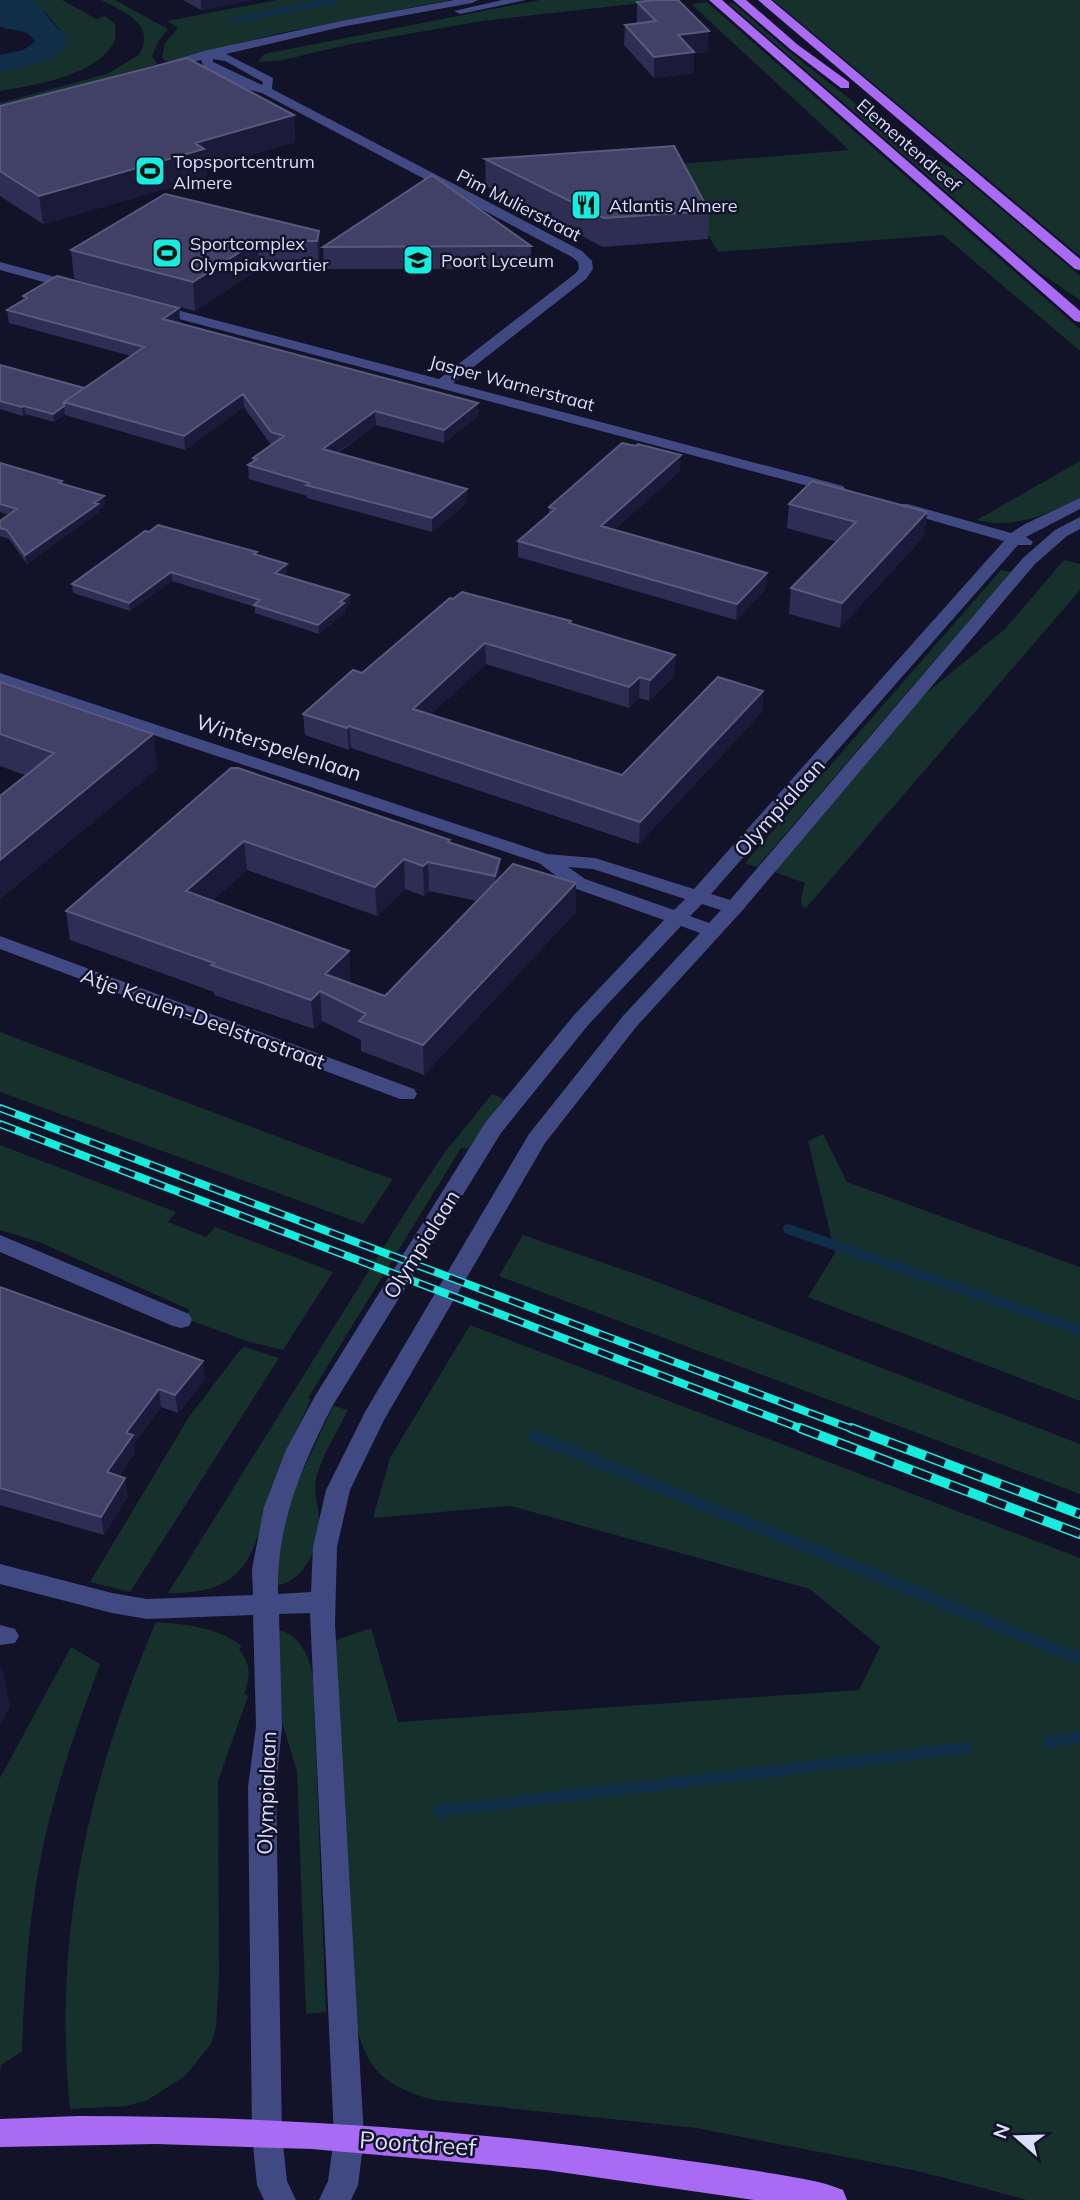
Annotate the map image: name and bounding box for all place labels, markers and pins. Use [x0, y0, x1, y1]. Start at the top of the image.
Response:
place label: Topsportcentrum Almere [173, 150, 315, 194]
sports icon: Topsportcentrum Almere [133, 154, 167, 188]
restaurant icon: Atlantis Almere [569, 188, 603, 222]
place label: Atlantis Almere [609, 194, 737, 217]
place label: Sportcomplex Olympiakwartier [190, 232, 329, 276]
sports icon: Sportcomplex Olympiakwartier [150, 236, 184, 270]
school or university icon: Poort Lyceum [401, 243, 435, 277]
place label: Poort Lyceum [441, 249, 554, 272]

